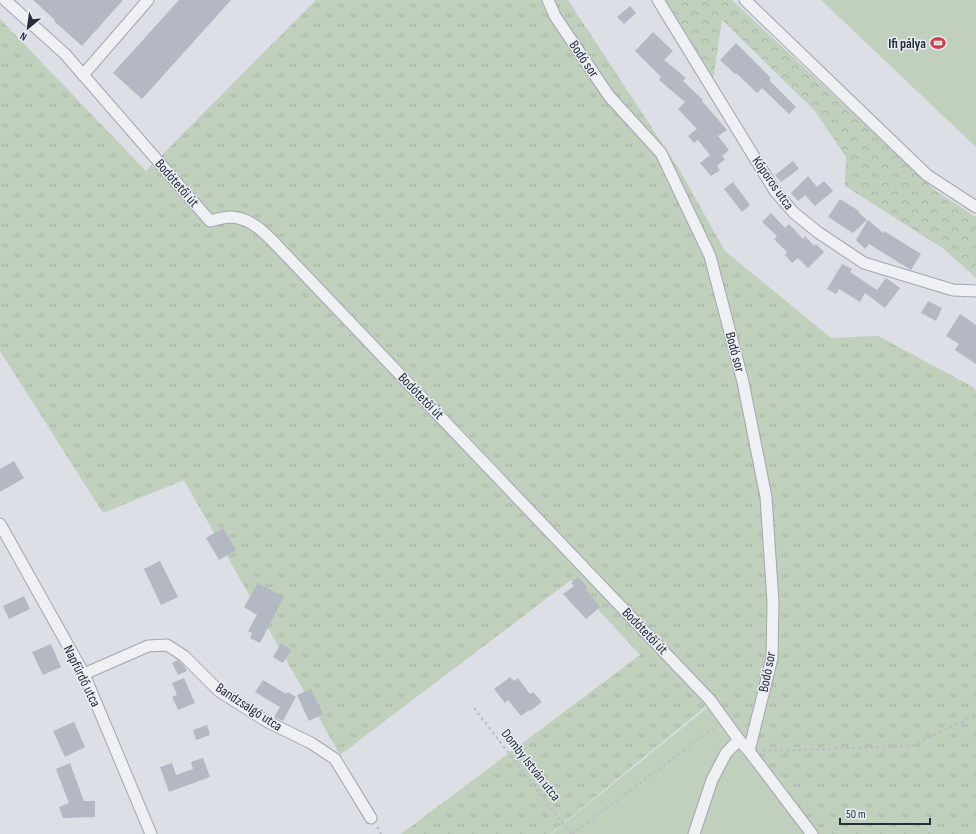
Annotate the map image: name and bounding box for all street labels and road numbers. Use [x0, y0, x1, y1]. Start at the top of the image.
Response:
street label: Bodó sor [566, 37, 602, 81]
street label: Kőporos utca [748, 153, 798, 213]
street label: Bodótetői út [151, 155, 203, 211]
street label: Bodó sor [722, 330, 748, 374]
street label: Bodótetői út [395, 369, 447, 423]
street label: Bodótetői út [619, 604, 671, 658]
street label: Napfürdő utca [60, 642, 104, 710]
street label: Bodó sor [755, 650, 779, 694]
street label: Bandzsalgó utca [213, 679, 285, 735]
street label: Domby István utca [498, 726, 564, 804]

